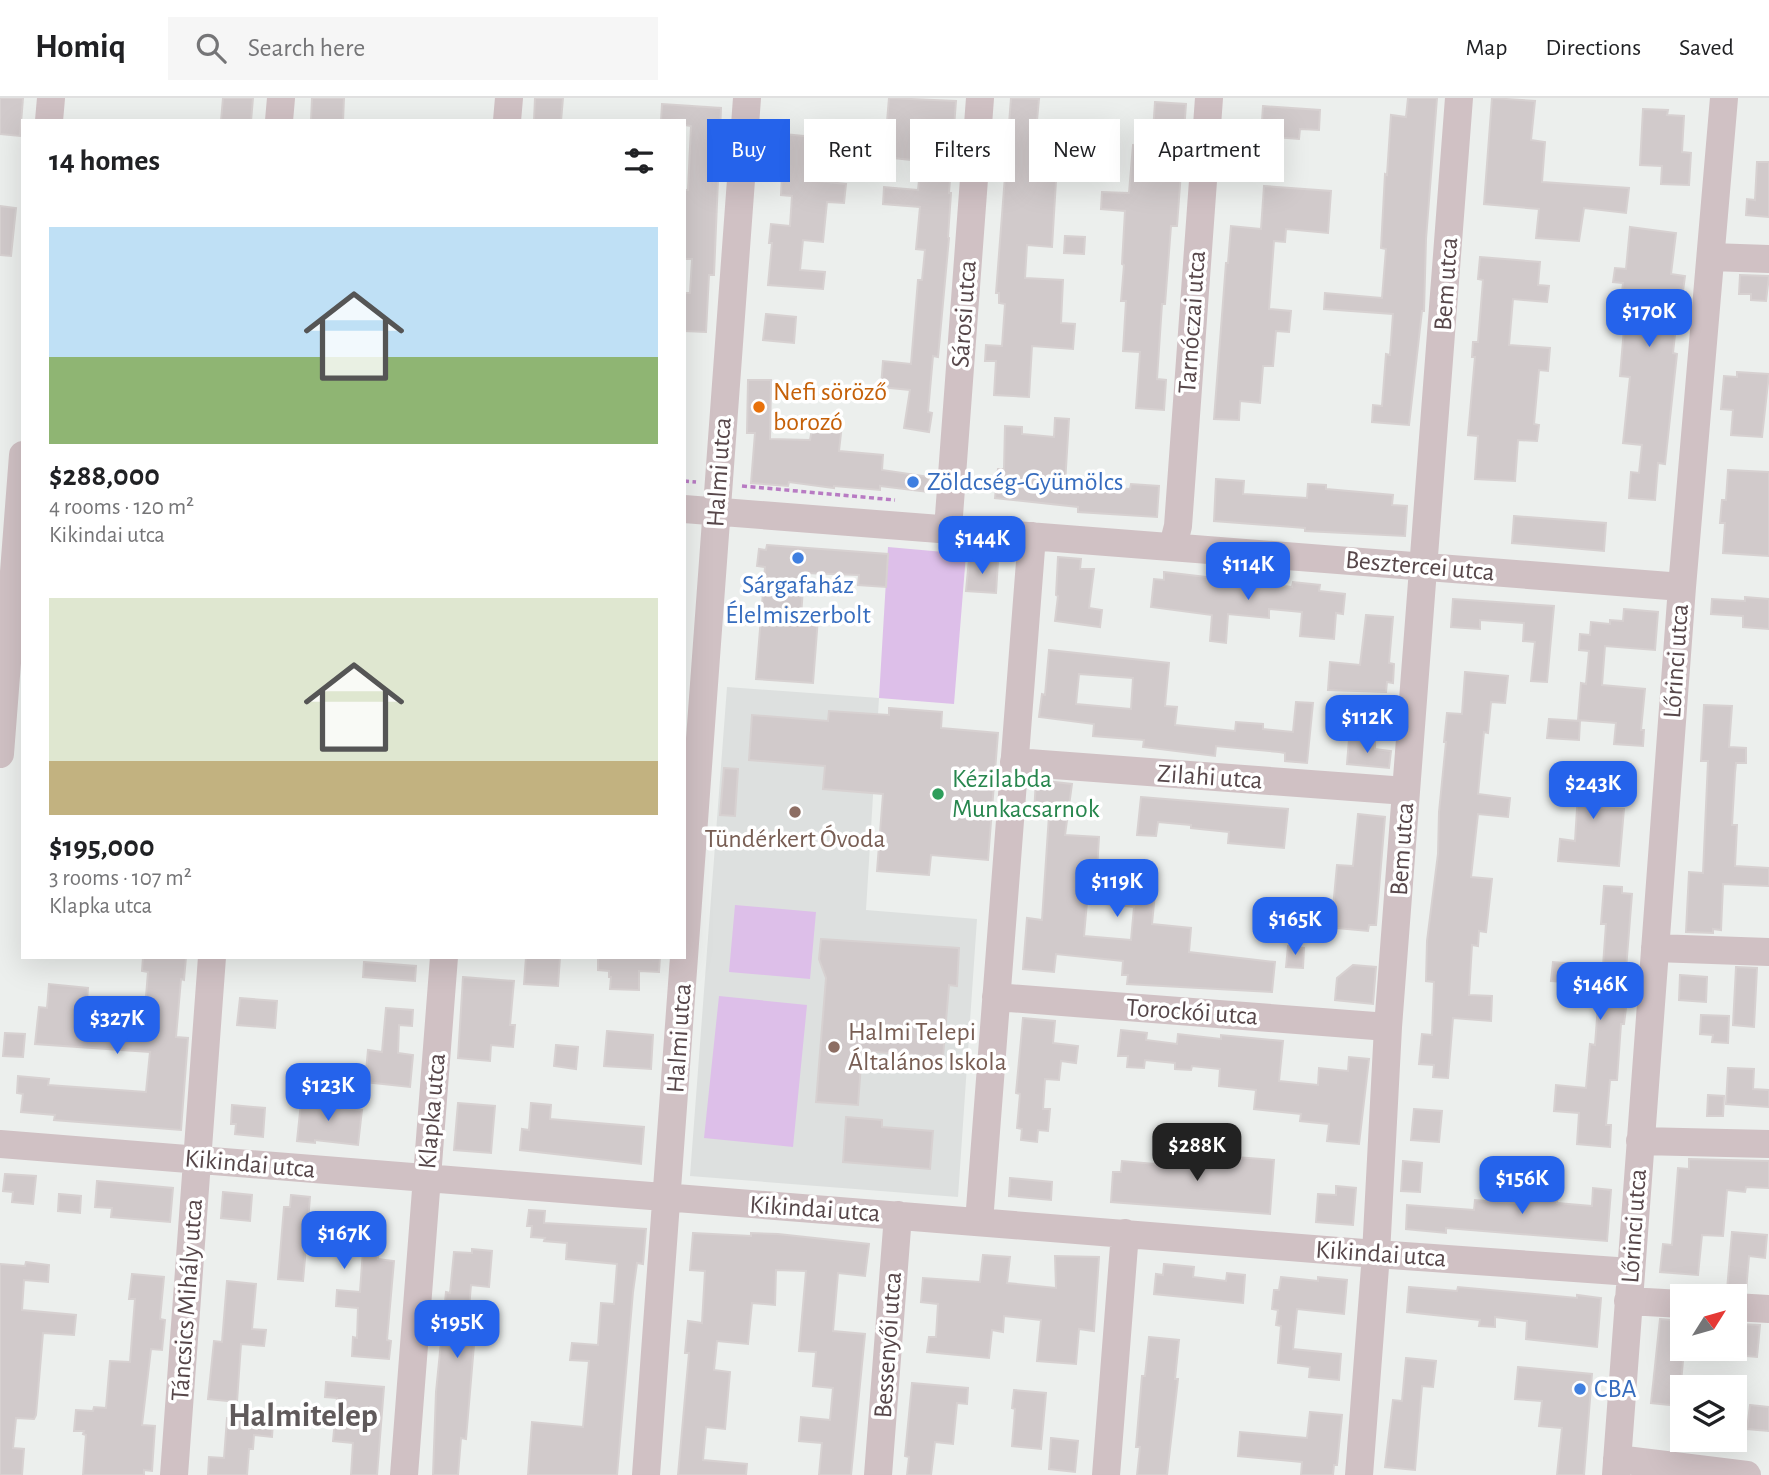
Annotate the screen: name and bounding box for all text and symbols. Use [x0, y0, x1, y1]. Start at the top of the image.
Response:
search box [168, 17, 658, 80]
icon: search [192, 29, 230, 67]
text: Homiq [35, 31, 126, 64]
text: Search here [248, 35, 365, 61]
text: Map [1465, 36, 1507, 60]
text: Directions [1545, 36, 1641, 60]
text: Saved [1679, 36, 1734, 60]
chip: Buy [707, 119, 790, 182]
chip: Rent [804, 119, 896, 182]
chip: Filters [910, 119, 1015, 182]
chip: New [1029, 119, 1120, 182]
chip: Apartment [1134, 119, 1284, 182]
icon: filters [620, 142, 658, 180]
text: 14 homes [49, 146, 160, 176]
street label: Bem utca [1430, 236, 1462, 332]
street label: Tarnóczai utca [1174, 249, 1210, 395]
street label: Sárosi utca [947, 259, 981, 369]
icon: home [291, 273, 417, 399]
pin: $170K [1600, 289, 1698, 349]
text: $170K [1622, 300, 1676, 323]
place label: Nefi söröző borozó [773, 379, 887, 435]
marker: Nefi söröző borozó [751, 399, 767, 415]
street label: Halmi utca [702, 416, 736, 528]
text: $288,000 [49, 461, 160, 491]
place label: Zöldcség-Gyümölcs [927, 469, 1123, 495]
marker: Zöldcség-Gyümölcs [905, 474, 921, 490]
text: 4 rooms · 120 m² [49, 496, 194, 519]
pin: $144K [933, 517, 1031, 576]
text: Kikindai utca [49, 524, 165, 547]
text: $144K [954, 527, 1010, 550]
pin: $114K [1199, 542, 1297, 602]
street label: Besztercei utca [1344, 547, 1496, 585]
marker: Sárgafaház Élelmiszerbolt [790, 550, 806, 566]
text: $114K [1222, 553, 1274, 576]
place label: Sárgafaház Élelmiszerbolt [725, 572, 871, 628]
street label: Lőrinci utca [1659, 603, 1693, 719]
icon: home [291, 644, 417, 770]
pin: $112K [1318, 696, 1416, 755]
text: $112K [1341, 706, 1393, 729]
street label: Zilahi utca [1156, 760, 1264, 794]
pin: $243K [1544, 762, 1642, 821]
place label: Kézilabda Munkacsarnok [952, 766, 1100, 822]
text: $243K [1565, 772, 1621, 795]
marker: Kézilabda Munkacsarnok [930, 786, 946, 802]
street label: Bem utca [1386, 801, 1418, 897]
marker: Tündérkert Óvoda [787, 804, 803, 820]
place label: Tündérkert Óvoda [705, 824, 885, 852]
text: $195,000 [49, 832, 155, 862]
pin: $119K [1068, 860, 1166, 919]
text: 3 rooms · 107 m² [49, 867, 192, 890]
text: $119K [1091, 870, 1143, 893]
text: Klapka utca [49, 895, 152, 918]
pin: $165K [1246, 898, 1344, 957]
text: $165K [1268, 908, 1322, 931]
pin: $146K [1551, 962, 1649, 1022]
text: $146K [1573, 973, 1627, 996]
street label: Halmi utca [662, 982, 696, 1094]
street label: Torockói utca [1125, 994, 1259, 1030]
pin: $327K [68, 996, 166, 1056]
text: $327K [90, 1007, 144, 1030]
place label: Halmi Telepi Általános Iskola [848, 1019, 1007, 1075]
marker: Halmi Telepi Általános Iskola [826, 1039, 842, 1055]
street label: Klapka utca [414, 1052, 450, 1170]
pin: $123K [279, 1063, 377, 1123]
text: $123K [302, 1074, 354, 1097]
pin: $288K [1148, 1124, 1246, 1183]
text: $288K [1168, 1134, 1226, 1157]
street label: Kikindai utca [184, 1145, 316, 1183]
pin: $156K [1473, 1156, 1571, 1216]
text: $156K [1495, 1167, 1549, 1190]
street label: Lőrinci utca [1617, 1168, 1651, 1284]
street label: Kikindai utca [749, 1191, 881, 1227]
street label: Táncsics Mihály utca [167, 1198, 207, 1402]
pin: $167K [295, 1212, 393, 1271]
text: $167K [317, 1222, 371, 1245]
street label: Kikindai utca [1315, 1236, 1447, 1272]
street label: Bessenyői utca [870, 1271, 906, 1419]
north arrow [1670, 1284, 1746, 1362]
map controls [1670, 1284, 1747, 1452]
pin: $195K [408, 1300, 506, 1360]
text: $195K [430, 1311, 484, 1334]
button: layers [1670, 1375, 1747, 1452]
place label: CBA [1594, 1376, 1637, 1402]
marker: CBA [1572, 1381, 1588, 1397]
district label: Halmitelep [228, 1400, 378, 1433]

